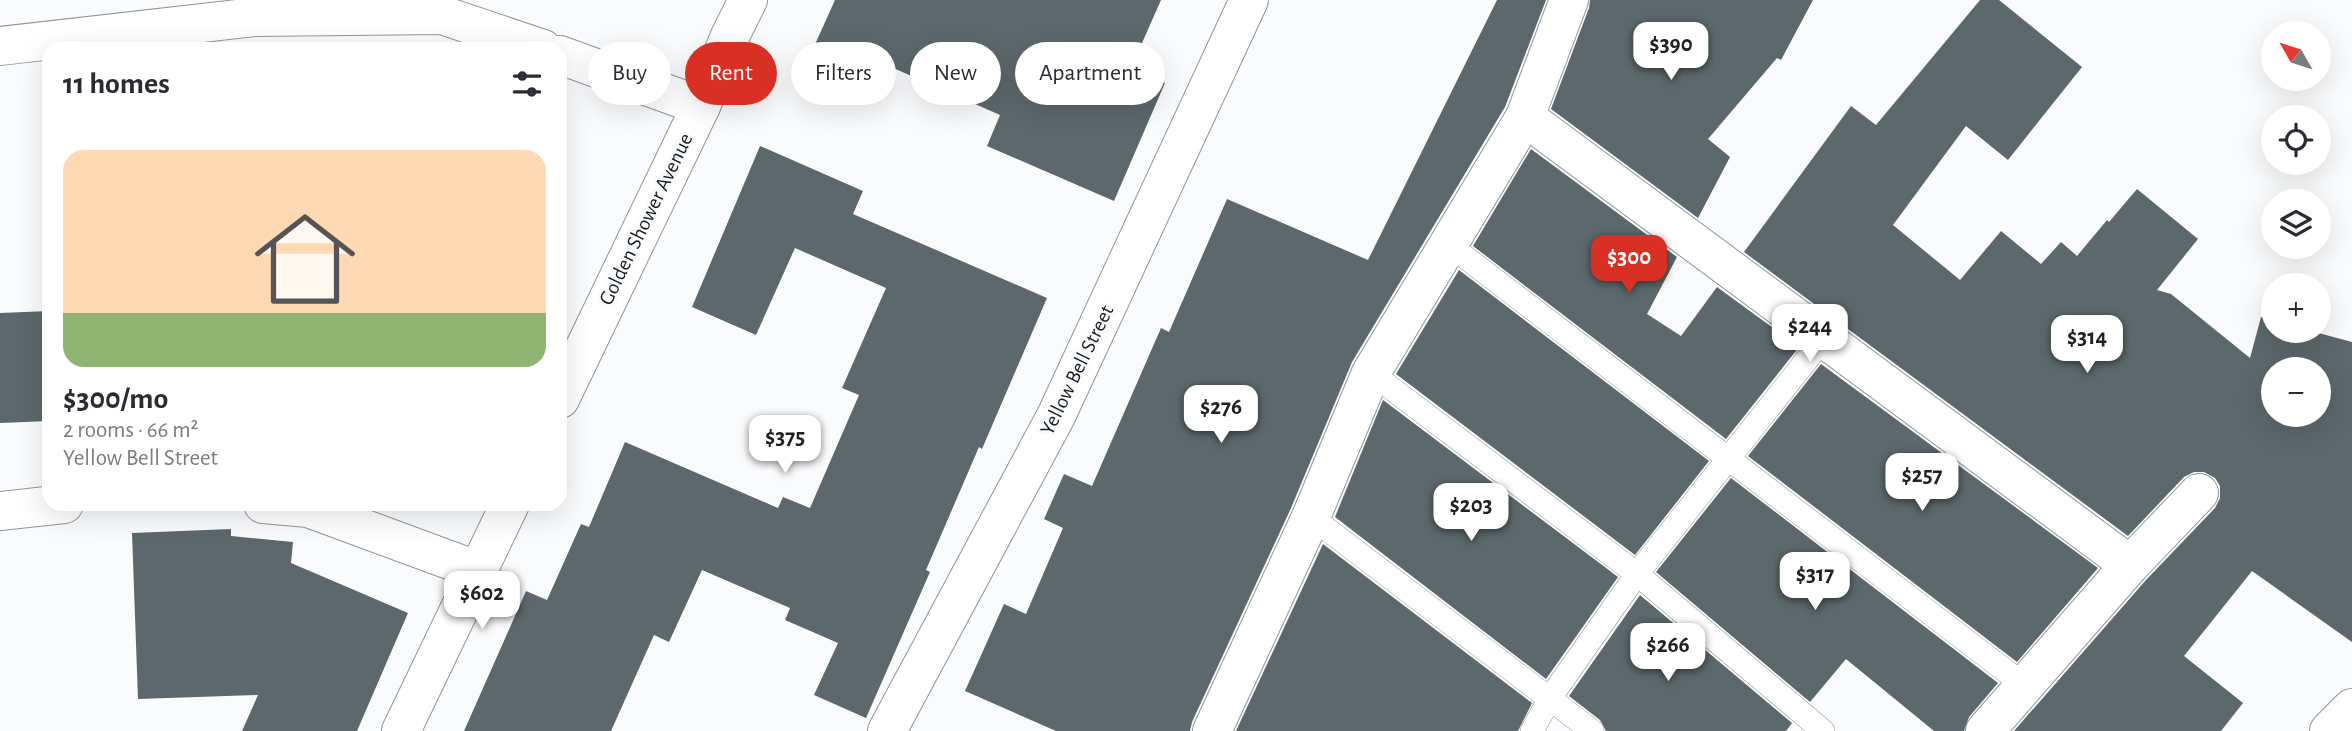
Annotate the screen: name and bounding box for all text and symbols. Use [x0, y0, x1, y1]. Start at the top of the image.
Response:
north arrow [2261, 21, 2331, 91]
map controls [2261, 21, 2331, 427]
pin: $390 [1630, 22, 1712, 82]
text: $390 [1649, 33, 1693, 56]
chip: Buy [588, 42, 671, 105]
chip: Rent [685, 42, 777, 105]
chip: Filters [791, 42, 896, 105]
chip: New [910, 42, 1001, 105]
chip: Apartment [1015, 42, 1165, 105]
icon: filters [508, 65, 546, 103]
text: 11 homes [63, 69, 170, 99]
button: locate [2261, 105, 2331, 175]
street label: Golden Shower Avenue [595, 130, 697, 308]
button: layers [2261, 189, 2331, 259]
icon: home [242, 196, 368, 322]
pin: $300 [1588, 236, 1670, 295]
text: $300 [1607, 246, 1651, 269]
button: + [2261, 273, 2331, 343]
street label: Yellow Bell Street [1037, 302, 1118, 438]
pin: $244 [1769, 304, 1851, 364]
text: $244 [1788, 315, 1832, 338]
pin: $314 [2046, 316, 2128, 375]
text: $314 [2067, 326, 2107, 349]
button: − [2261, 357, 2331, 427]
text: $300/mo [63, 384, 168, 414]
pin: $276 [1180, 386, 1262, 445]
text: $276 [1200, 396, 1242, 419]
pin: $375 [744, 416, 826, 475]
text: 2 rooms · 66 m² [63, 419, 199, 442]
text: $375 [765, 426, 805, 449]
text: Yellow Bell Street [63, 447, 218, 470]
pin: $257 [1881, 454, 1963, 513]
text: $257 [1901, 464, 1943, 487]
pin: $203 [1430, 484, 1512, 543]
text: $203 [1449, 494, 1493, 517]
pin: $317 [1774, 552, 1856, 612]
text: $317 [1796, 563, 1834, 586]
pin: $602 [441, 572, 523, 631]
text: $602 [460, 582, 504, 605]
pin: $266 [1627, 624, 1709, 683]
text: $266 [1646, 634, 1690, 657]

